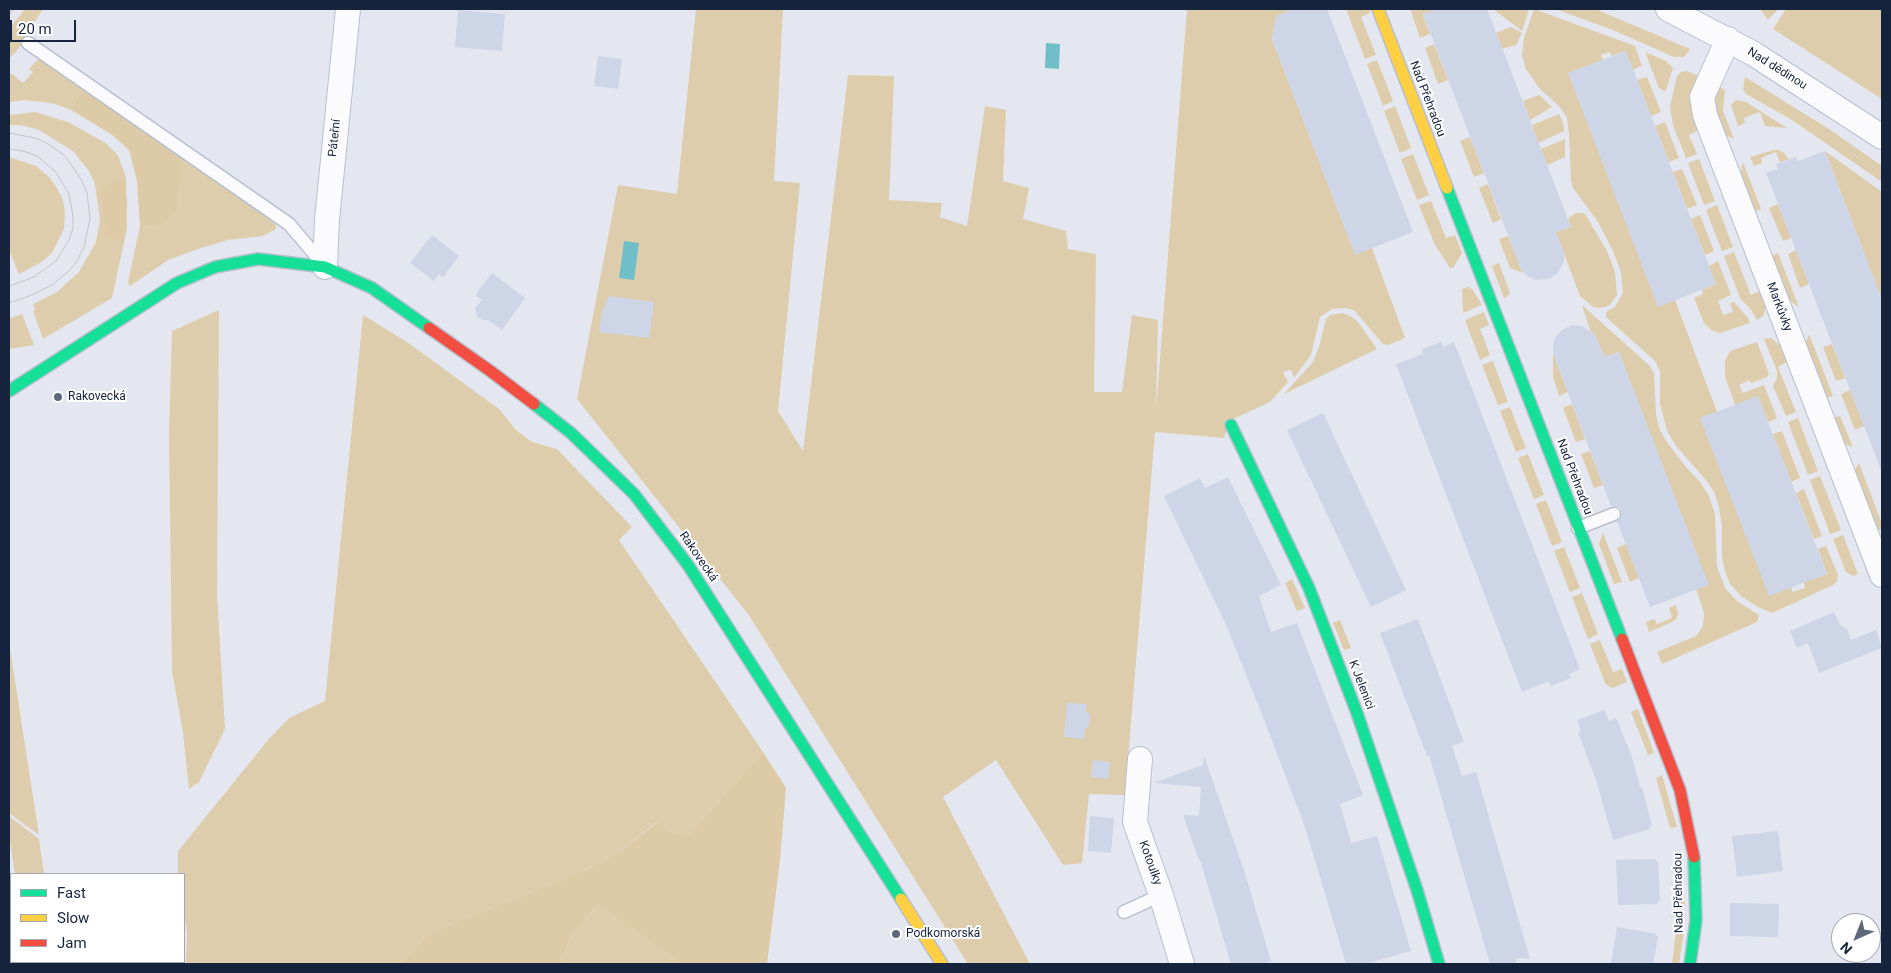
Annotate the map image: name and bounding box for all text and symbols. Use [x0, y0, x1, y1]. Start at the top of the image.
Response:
scale bar [12, 10, 79, 42]
text: 20 m [18, 20, 52, 38]
street label: Nad dědinou [1744, 45, 1810, 93]
street label: Nad Přehradou [1406, 59, 1448, 139]
street label: Páteřní [326, 118, 344, 158]
street label: Markůvky [1763, 280, 1795, 334]
place label: Rakovecká [68, 390, 126, 404]
marker: Rakovecká [52, 391, 64, 403]
street label: Nad Přehradou [1553, 437, 1595, 517]
street label: Rakovecká [676, 529, 720, 585]
street label: K Jelenici [1345, 658, 1377, 712]
street label: Kotoulky [1135, 839, 1165, 887]
street label: Nad Přehradou [1671, 853, 1687, 933]
legend [10, 873, 185, 963]
text: Fast [57, 884, 86, 902]
text: Slow [57, 909, 89, 927]
north arrow [1831, 913, 1881, 963]
place label: Podkomorská [906, 927, 980, 941]
marker: Podkomorská [890, 928, 902, 940]
text: Jam [57, 934, 87, 952]
text: N [1837, 939, 1855, 957]

